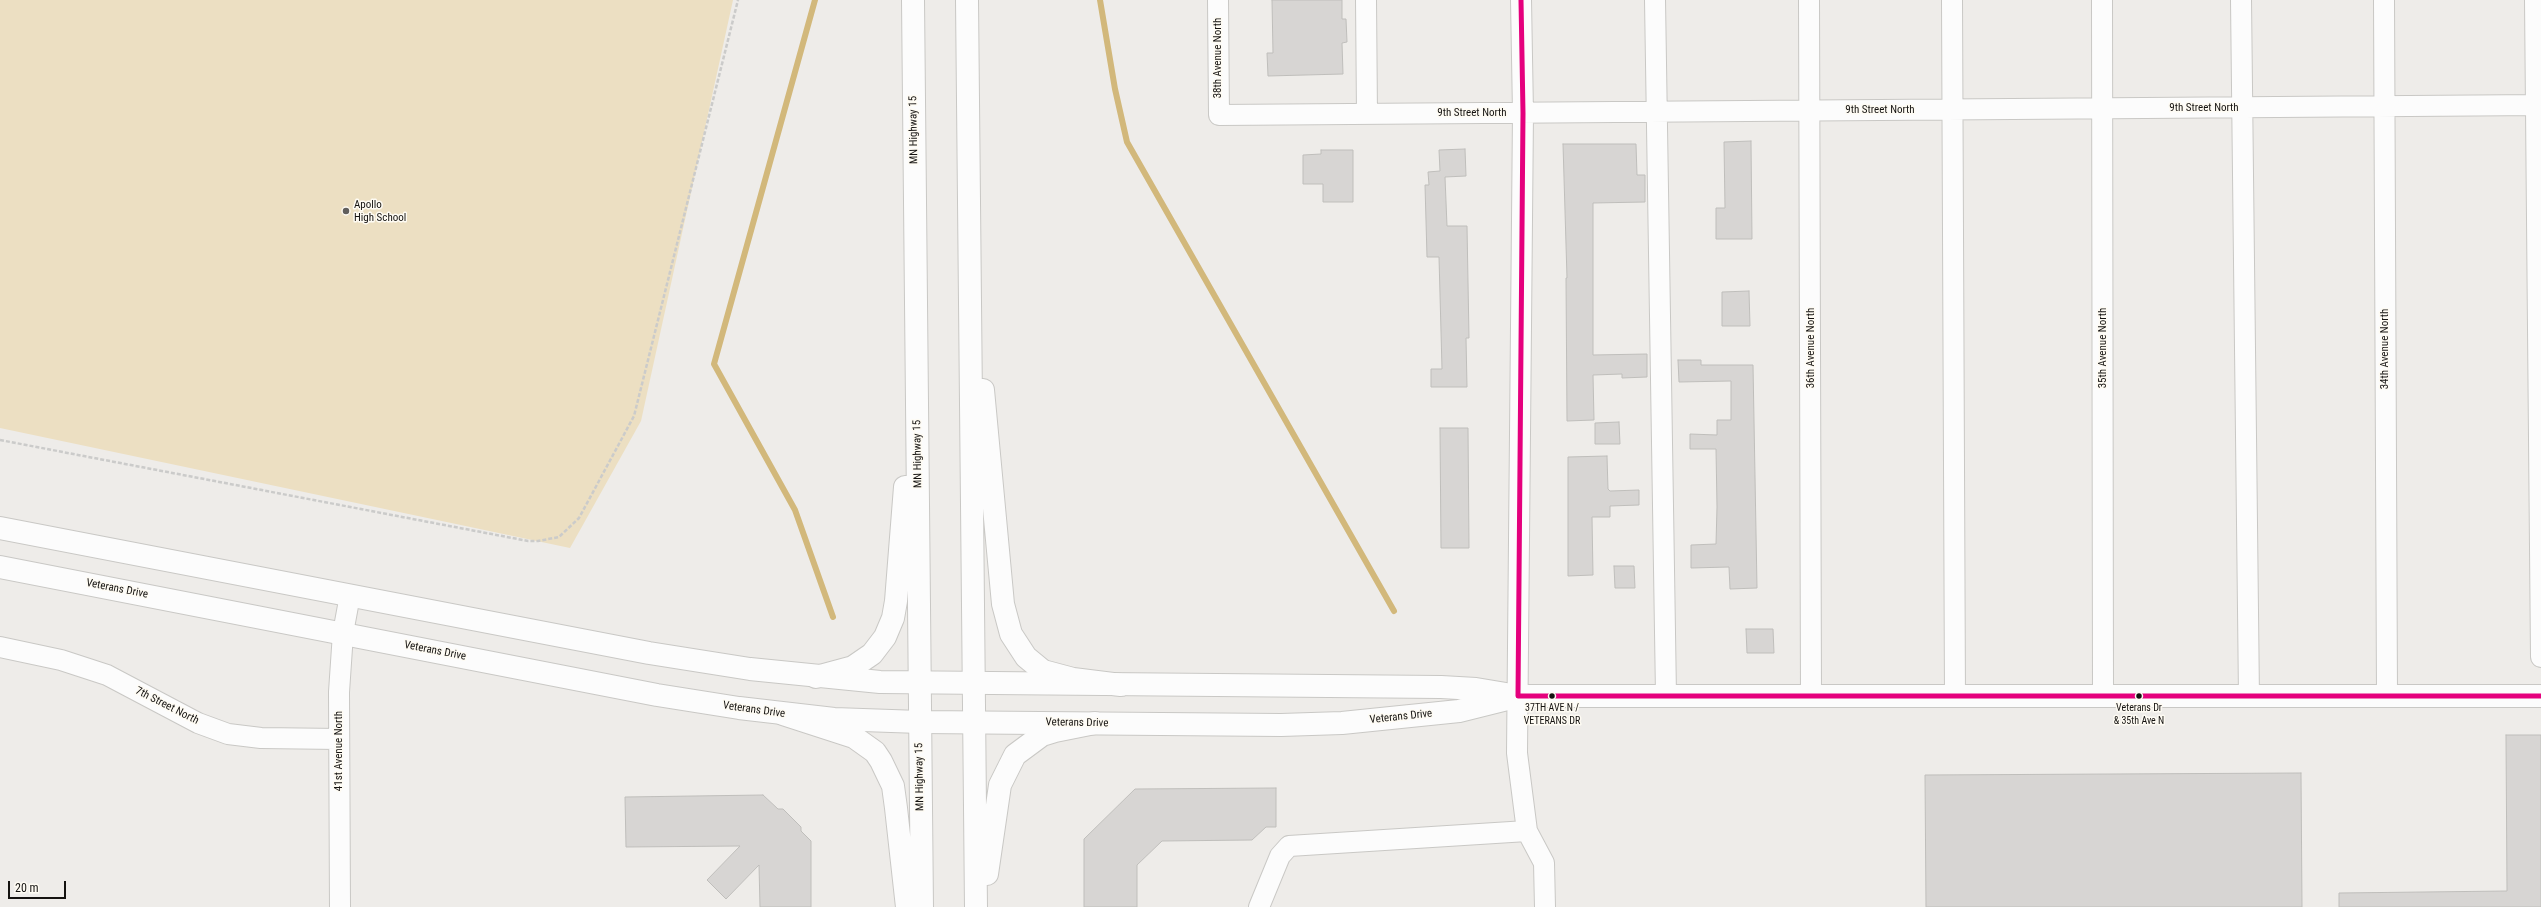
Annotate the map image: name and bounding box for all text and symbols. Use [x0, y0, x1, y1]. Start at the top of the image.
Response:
street label: 38th Avenue North [1211, 18, 1225, 98]
street label: MN Highway 15 [907, 96, 921, 164]
street label: 9th Street North [2169, 101, 2239, 115]
street label: 9th Street North [1845, 103, 1915, 117]
street label: 9th Street North [1437, 106, 1507, 120]
place label: Apollo High School [354, 198, 406, 224]
marker: Apollo High School [341, 206, 351, 216]
street label: 36th Avenue North [1804, 308, 1818, 388]
street label: 35th Avenue North [2096, 308, 2110, 388]
street label: 34th Avenue North [2378, 309, 2392, 389]
street label: MN Highway 15 [911, 420, 925, 488]
street label: Veterans Drive [85, 577, 149, 601]
street label: Veterans Drive [403, 639, 467, 663]
street label: 7th Street North [133, 684, 201, 728]
marker: 37TH AVE N / VETERANS DR [1547, 691, 1557, 701]
marker: Veterans Dr & 35th Ave N [2134, 691, 2144, 701]
street label: Veterans Drive [722, 699, 786, 721]
place label: 37TH AVE N / VETERANS DR [1524, 702, 1580, 726]
place label: Veterans Dr & 35th Ave N [2114, 702, 2164, 726]
street label: Veterans Drive [1369, 707, 1433, 727]
street label: 41st Avenue North [332, 711, 346, 791]
street label: Veterans Drive [1046, 716, 1108, 730]
street label: MN Highway 15 [913, 743, 927, 811]
scale bar [10, 873, 68, 899]
text: 20 m [15, 881, 39, 895]

